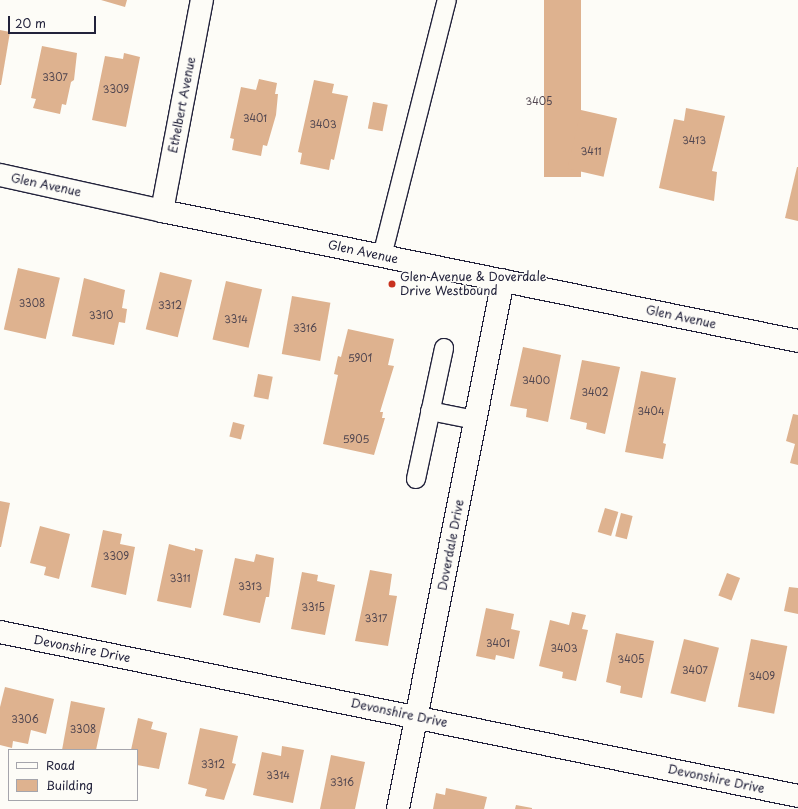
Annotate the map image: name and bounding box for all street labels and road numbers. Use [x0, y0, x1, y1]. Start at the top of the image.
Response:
street label: Ethelbert Avenue [166, 56, 198, 154]
street label: Glen Avenue [9, 170, 83, 200]
street label: Glen Avenue [326, 237, 400, 267]
street label: Glen Avenue [644, 302, 718, 332]
street label: Doverdale Drive [435, 498, 467, 592]
street label: Devonshire Drive [32, 633, 132, 665]
street label: Devonshire Drive [349, 696, 449, 730]
street label: Devonshire Drive [666, 762, 766, 796]

